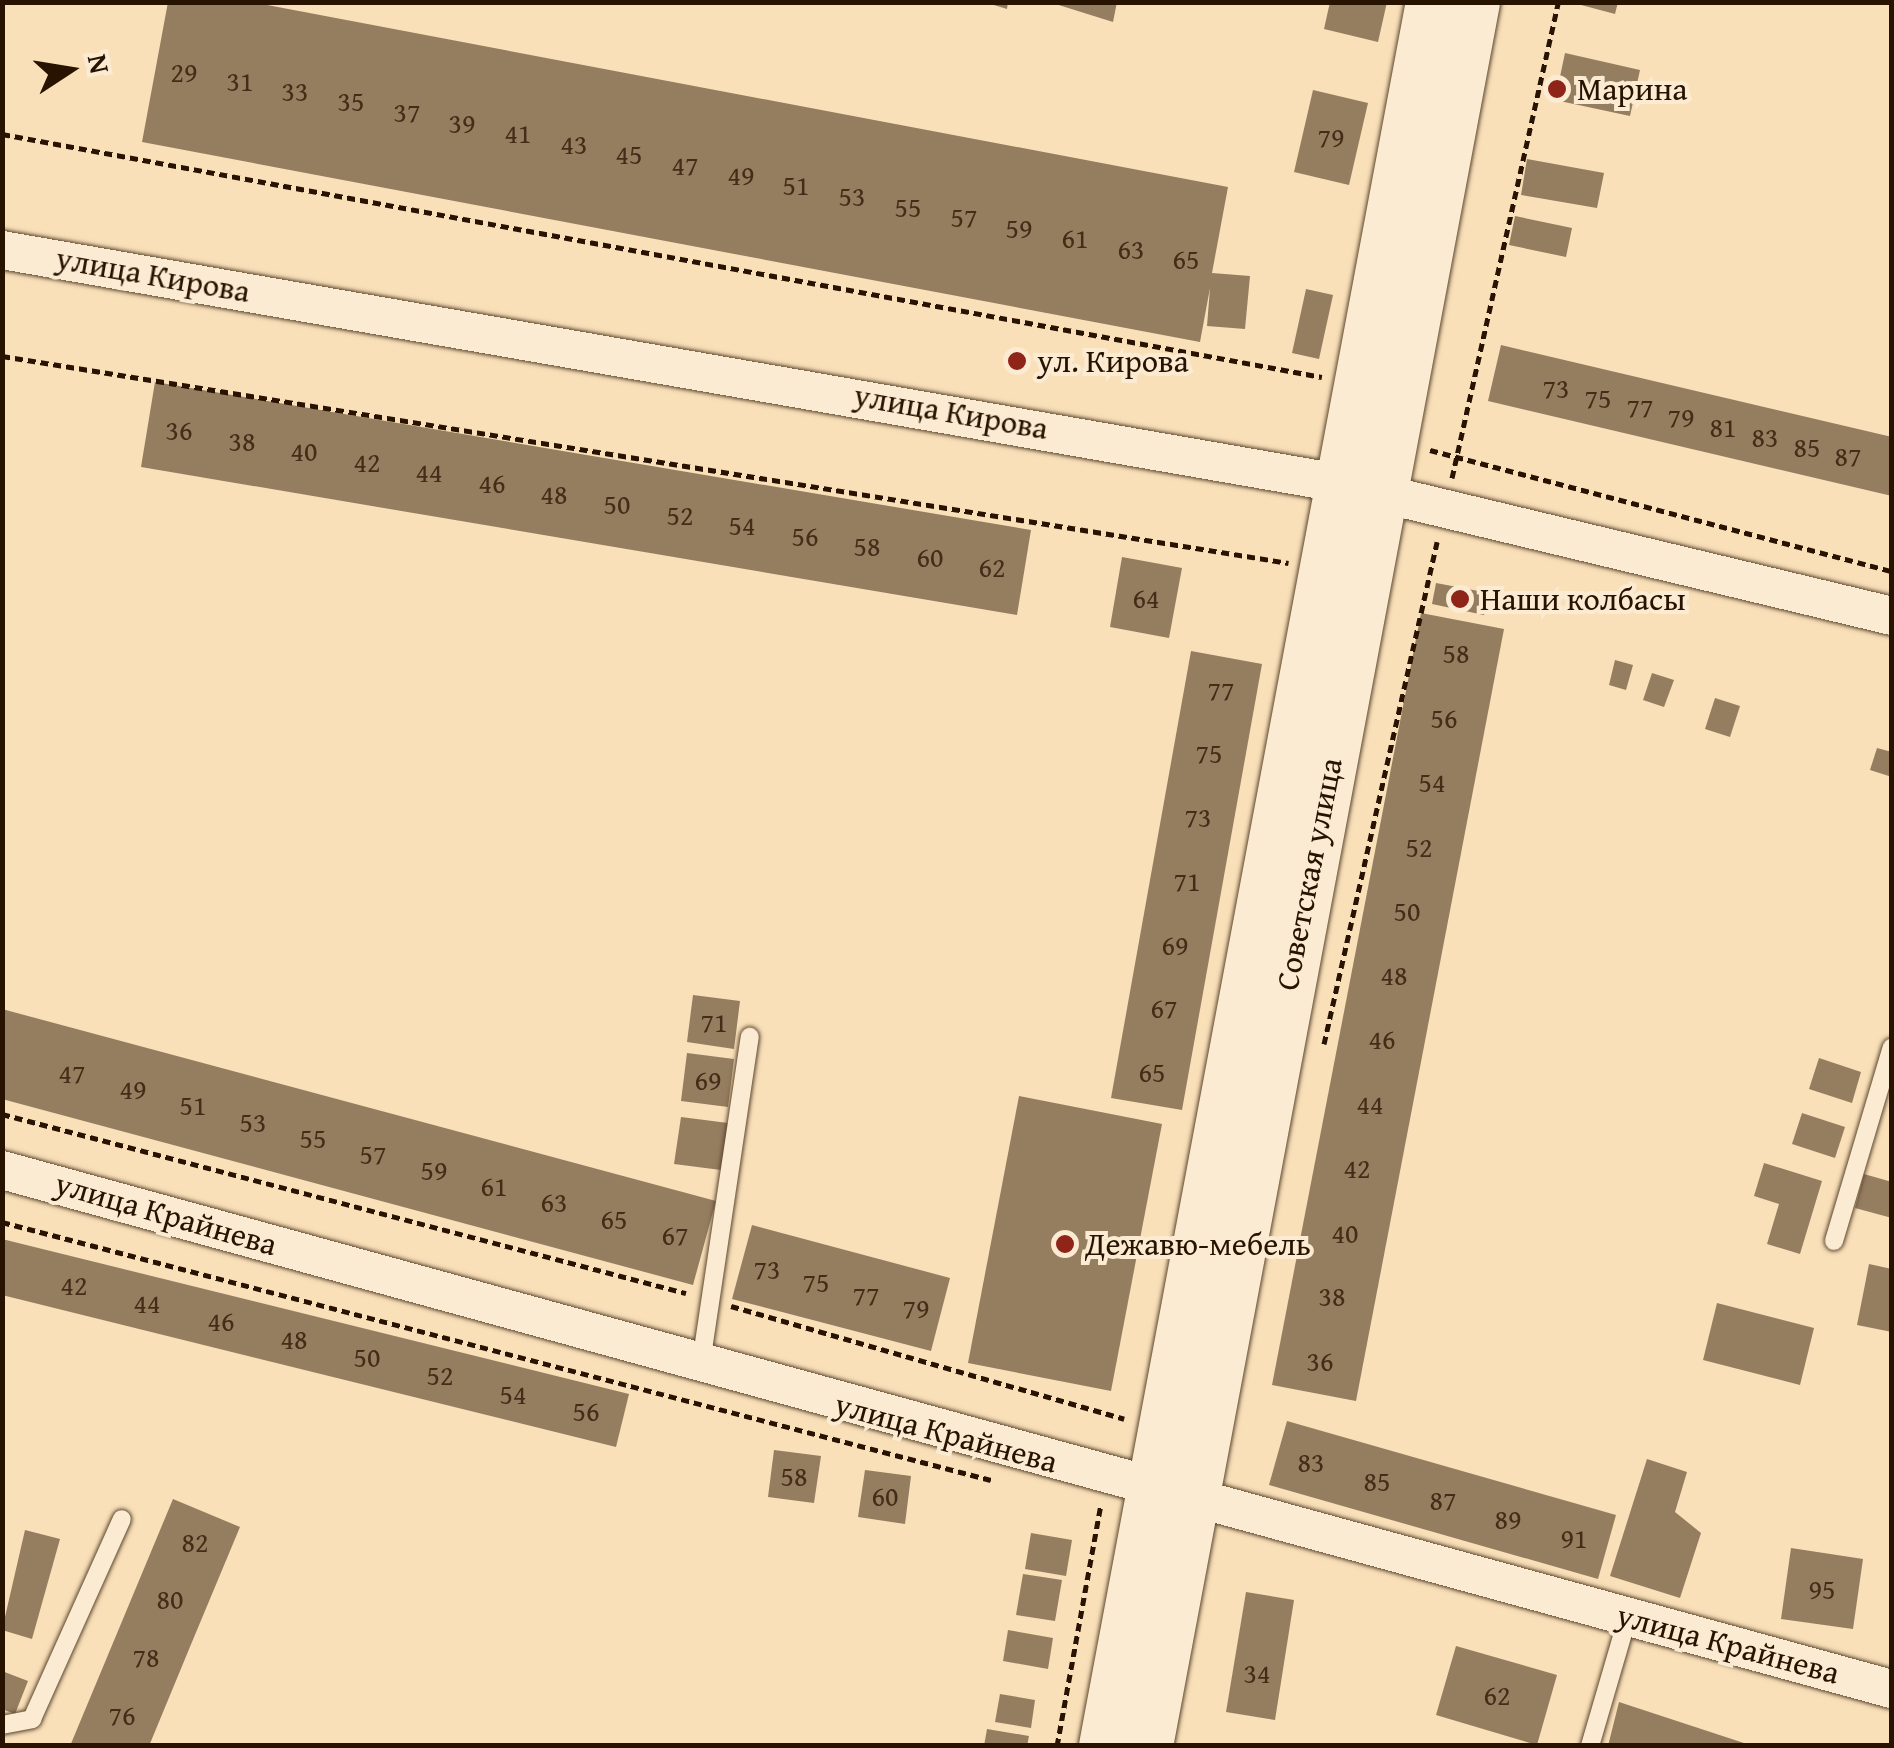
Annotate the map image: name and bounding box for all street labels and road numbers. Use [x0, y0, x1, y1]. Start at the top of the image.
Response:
street label: улица Кирова [53, 239, 253, 311]
street label: улица Кирова [851, 376, 1051, 448]
street label: Советская улица [1268, 755, 1350, 993]
street label: улица Крайнева [51, 1164, 281, 1264]
street label: улица Крайнева [830, 1385, 1062, 1481]
street label: улица Крайнева [1612, 1596, 1844, 1692]

